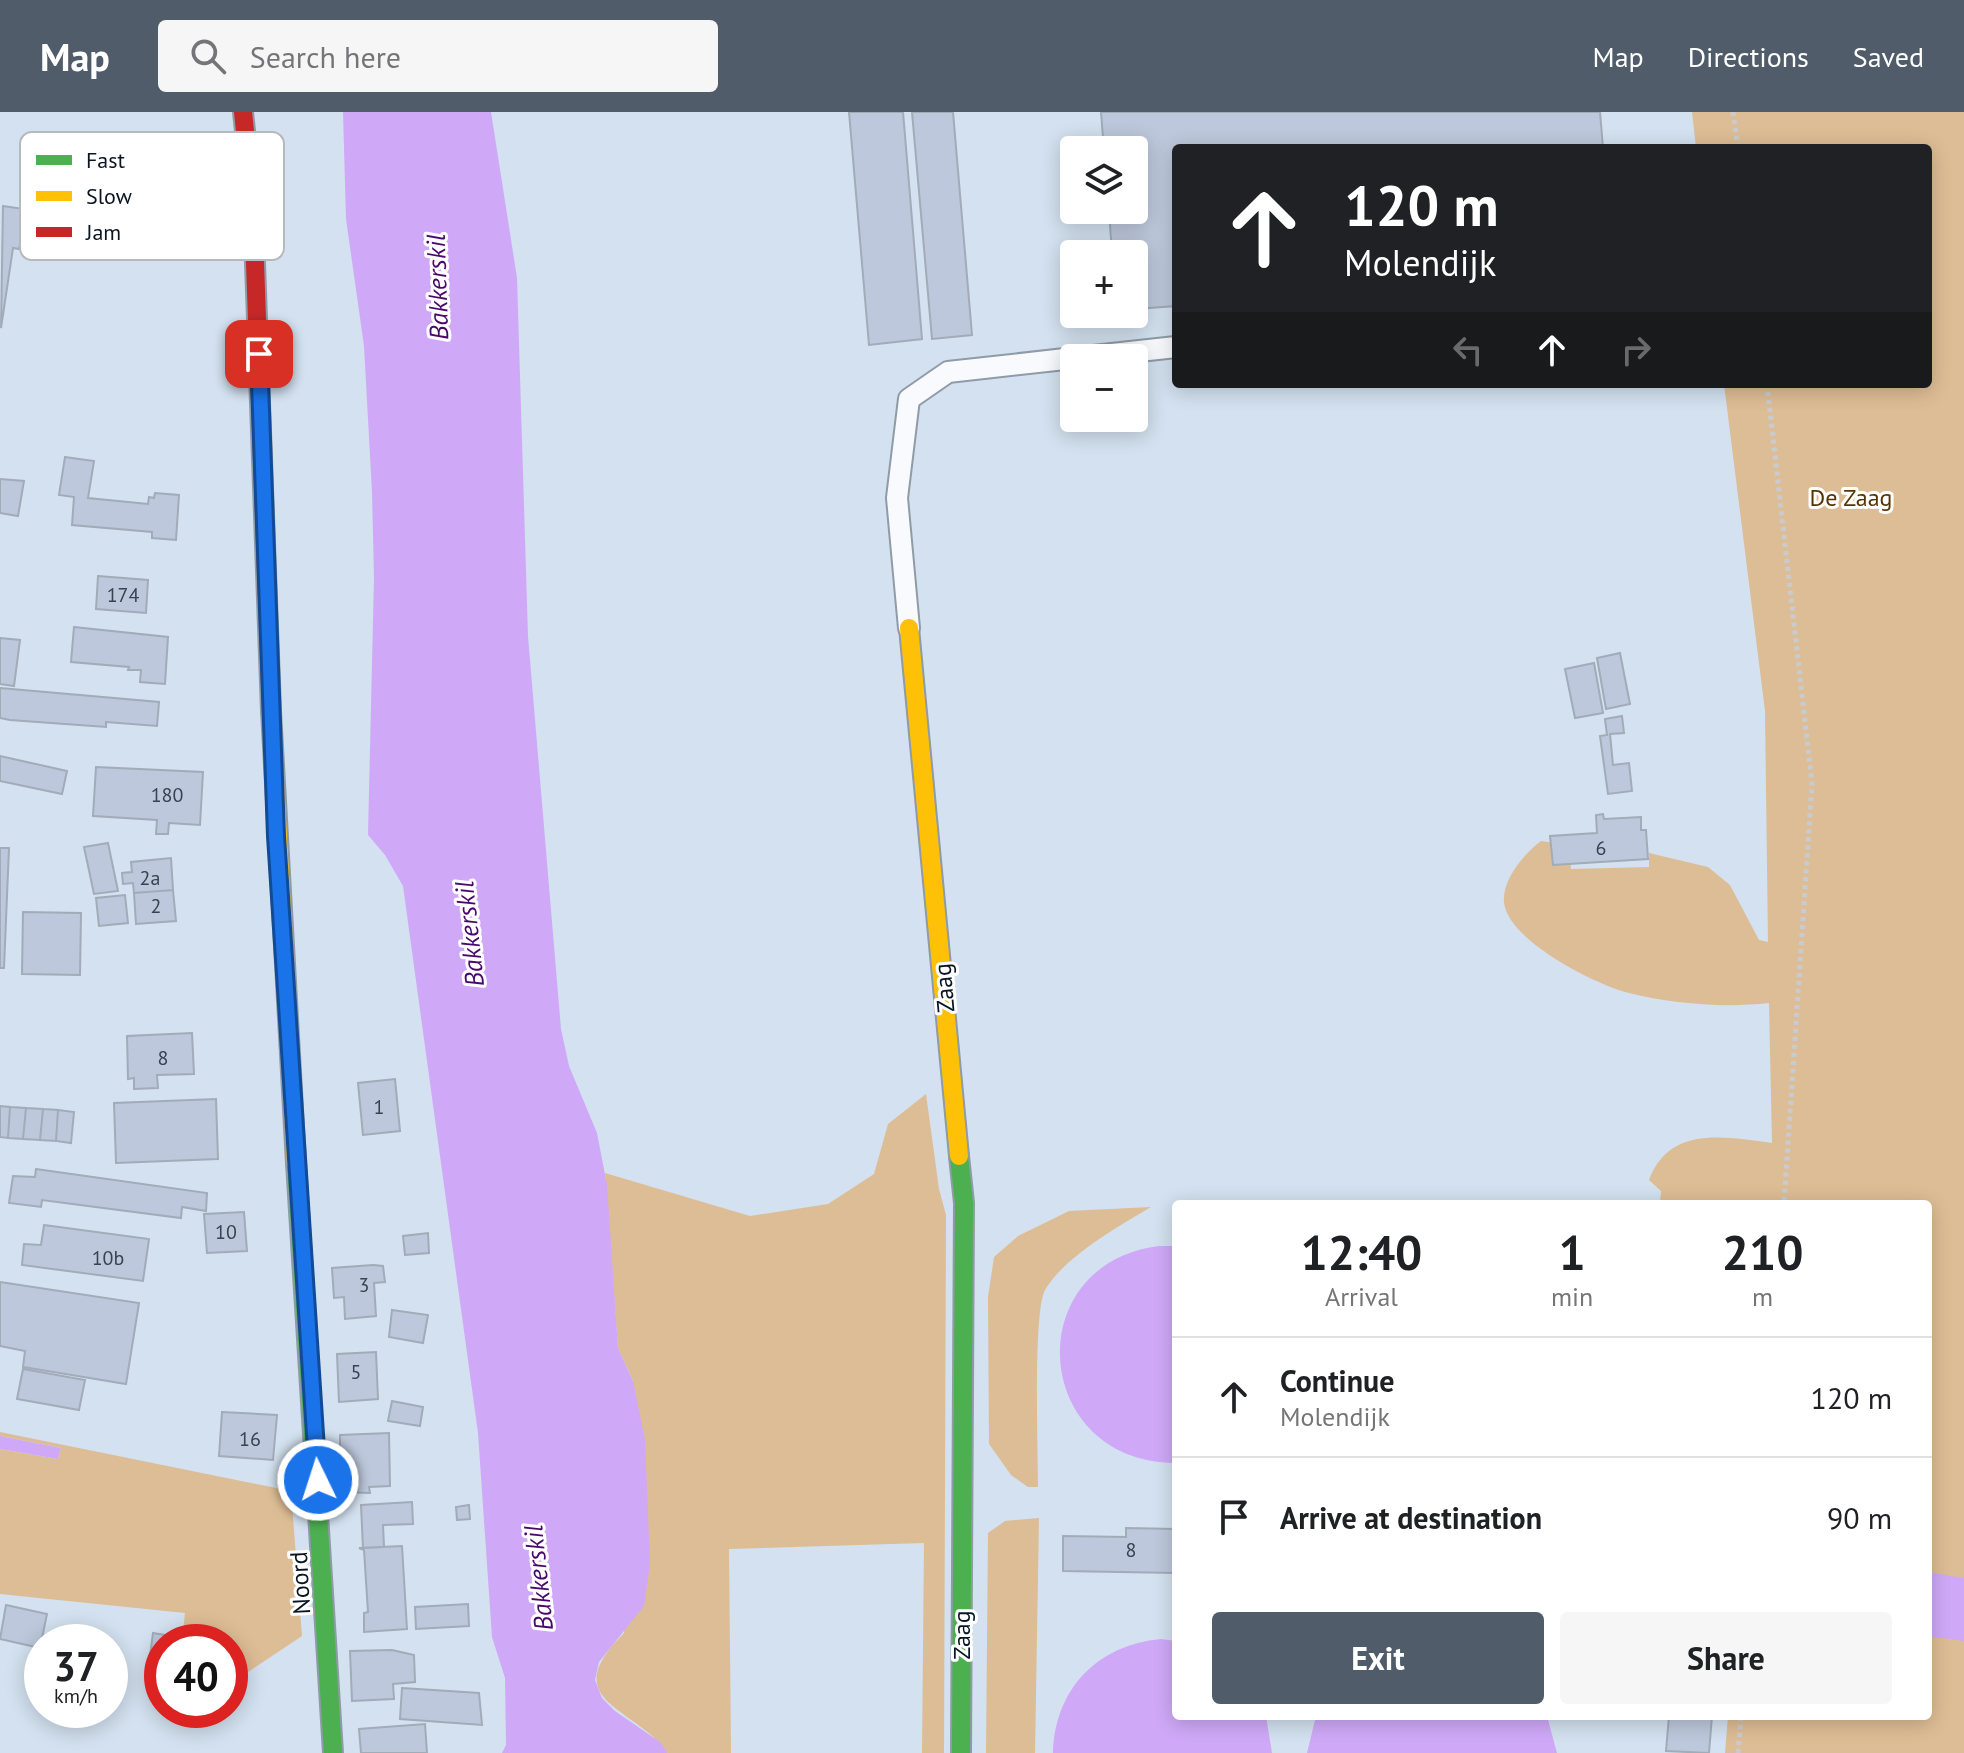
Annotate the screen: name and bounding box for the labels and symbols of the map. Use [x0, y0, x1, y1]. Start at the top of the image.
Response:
legend [20, 132, 284, 260]
text: Fast [86, 146, 126, 174]
text: Slow [86, 182, 132, 210]
text: Jam [85, 218, 121, 246]
water label: Bakkerskil [419, 233, 455, 341]
pin [225, 320, 293, 388]
park label: De Zaag [1809, 482, 1893, 513]
house number: 174 [107, 582, 139, 608]
house number: 180 [151, 782, 183, 808]
house number: 6 [1596, 835, 1606, 861]
house number: 2a [140, 865, 160, 891]
water label: Bakkerskil [447, 879, 491, 989]
house number: 2 [151, 893, 161, 919]
street label: Zaag [926, 962, 962, 1014]
house number: 8 [158, 1045, 168, 1071]
house number: 1 [374, 1094, 384, 1120]
house number: 10 [215, 1219, 237, 1245]
house number: 10b [92, 1245, 124, 1271]
house number: 3 [359, 1272, 369, 1298]
house number: 5 [351, 1359, 361, 1385]
house number: 16 [239, 1426, 261, 1452]
position arrow [276, 1438, 360, 1522]
water label: Bakkerskil [516, 1523, 560, 1633]
house number: 8 [1126, 1537, 1136, 1563]
street label: Noord [283, 1551, 317, 1615]
street label: Zaag [946, 1610, 977, 1660]
speed limit sign: 40 [144, 1624, 248, 1728]

